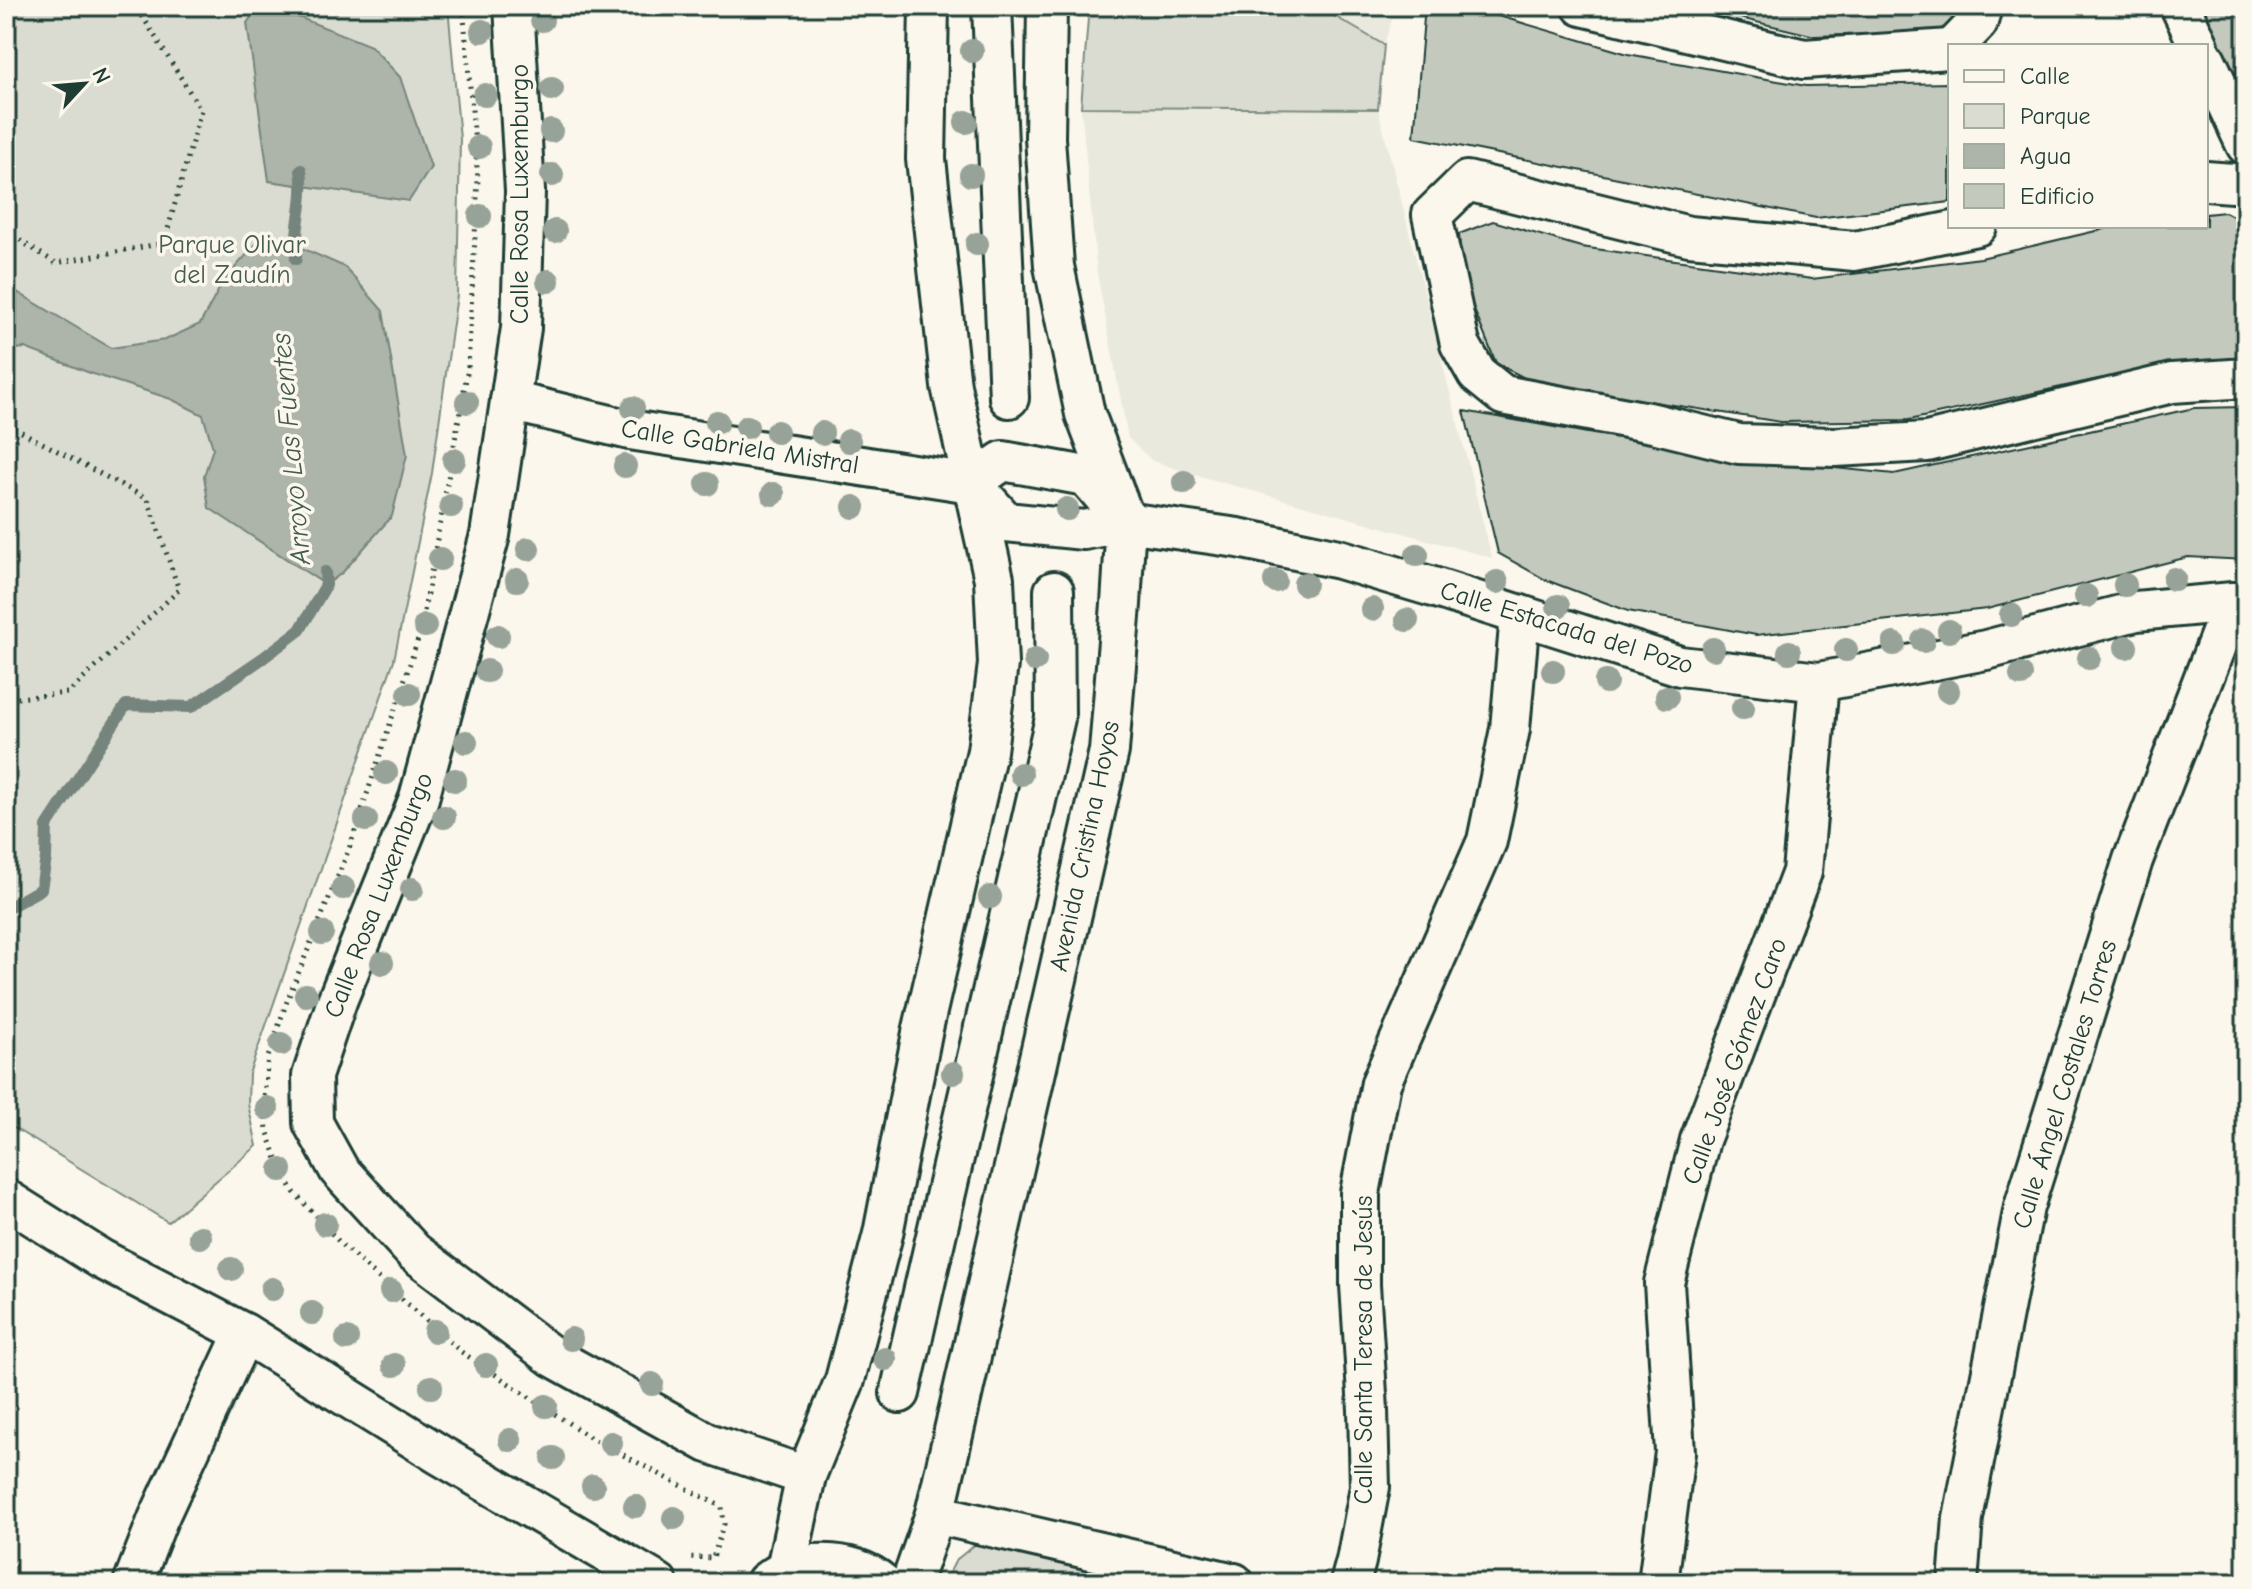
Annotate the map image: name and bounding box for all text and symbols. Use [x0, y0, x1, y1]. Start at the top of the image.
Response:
north arrow [44, 44, 124, 124]
legend [1948, 44, 2208, 228]
text: Calle [2020, 62, 2070, 90]
text: N [86, 64, 116, 88]
street label: Calle Rosa Luxemburgo [505, 64, 535, 324]
text: Parque [2020, 102, 2091, 130]
text: Agua [2020, 142, 2071, 170]
text: Edificio [2020, 182, 2095, 210]
park label: Parque Olivar del Zaudín [158, 230, 306, 290]
water label: Arroyo Las Fuentes [265, 331, 317, 567]
street label: Calle Gabriela Mistral [619, 413, 861, 481]
street label: Calle Estacada del Pozo [1437, 575, 1697, 681]
street label: Avenida Cristina Hoyos [1044, 718, 1126, 974]
street label: Calle Rosa Luxemburgo [318, 768, 440, 1022]
street label: Calle José Gómez Caro [1676, 934, 1794, 1189]
street label: Calle Ángel Costales Torres [2006, 936, 2123, 1232]
street label: Calle Santa Teresa de Jesús [1349, 1196, 1379, 1504]

